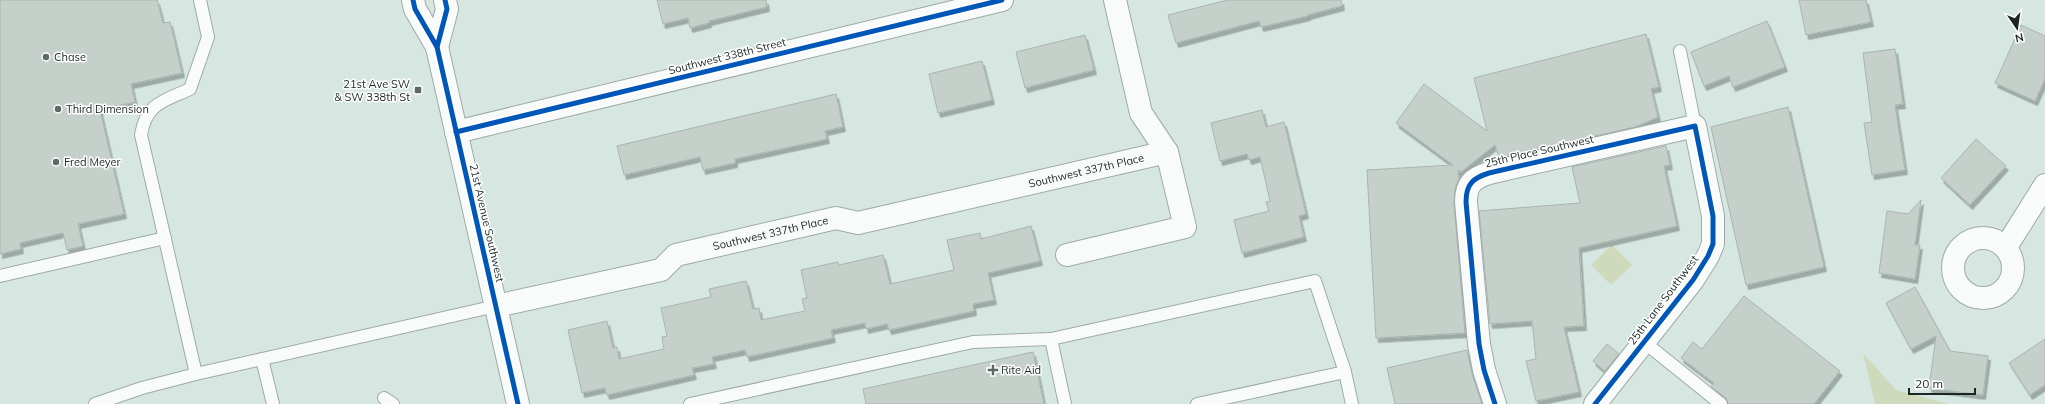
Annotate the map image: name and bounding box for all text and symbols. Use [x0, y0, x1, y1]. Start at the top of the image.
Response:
north arrow [1997, 8, 2037, 48]
text: N [2014, 30, 2025, 45]
street label: Southwest 338th Street [667, 35, 787, 77]
place label: Chase [54, 50, 86, 64]
marker: Chase [41, 52, 51, 62]
place label: 21st Ave SW & SW 338th St [334, 77, 410, 104]
marker: 21st Ave SW & SW 338th St [413, 85, 423, 95]
place label: Third Dimension [66, 102, 149, 116]
marker: Third Dimension [53, 104, 63, 114]
street label: 25th Place Southwest [1483, 132, 1595, 170]
street label: Southwest 337th Place [1027, 151, 1145, 191]
place label: Fred Meyer [64, 155, 121, 169]
marker: Fred Meyer [51, 157, 61, 167]
street label: 21st Avenue Southwest [467, 162, 507, 284]
street label: Southwest 337th Place [711, 213, 830, 253]
street label: 25th Lane Southwest [1625, 252, 1701, 348]
place label: Rite Aid [1001, 363, 1041, 377]
marker: Rite Aid [988, 365, 998, 375]
scale bar [1909, 370, 1975, 396]
text: 20 m [1915, 376, 1943, 391]

